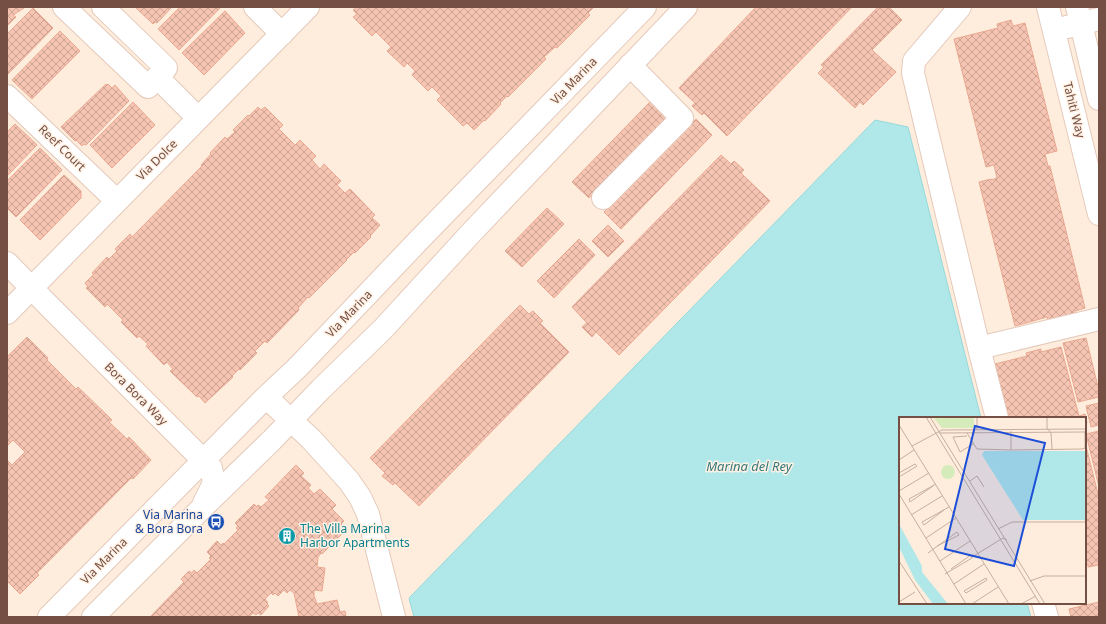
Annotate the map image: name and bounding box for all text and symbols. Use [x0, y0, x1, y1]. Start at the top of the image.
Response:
street label: Via Marina [547, 53, 601, 108]
street label: Tahiti Way [1059, 80, 1090, 141]
street label: Reef Court [35, 121, 90, 175]
street label: Via Dolce [132, 135, 181, 184]
street label: Via Marina [322, 286, 376, 341]
street label: Bora Bora Way [101, 358, 172, 430]
inset map [899, 417, 1086, 604]
water label: Marina del Rey [706, 457, 793, 475]
place label: Via Marina & Bora Bora [135, 506, 203, 537]
bus stop icon: Via Marina & Bora Bora [206, 512, 226, 532]
place label: The Villa Marina Harbor Apartments [300, 520, 410, 551]
building icon: The Villa Marina Harbor Apartments [277, 526, 297, 546]
street label: Via Marina [76, 533, 131, 588]

